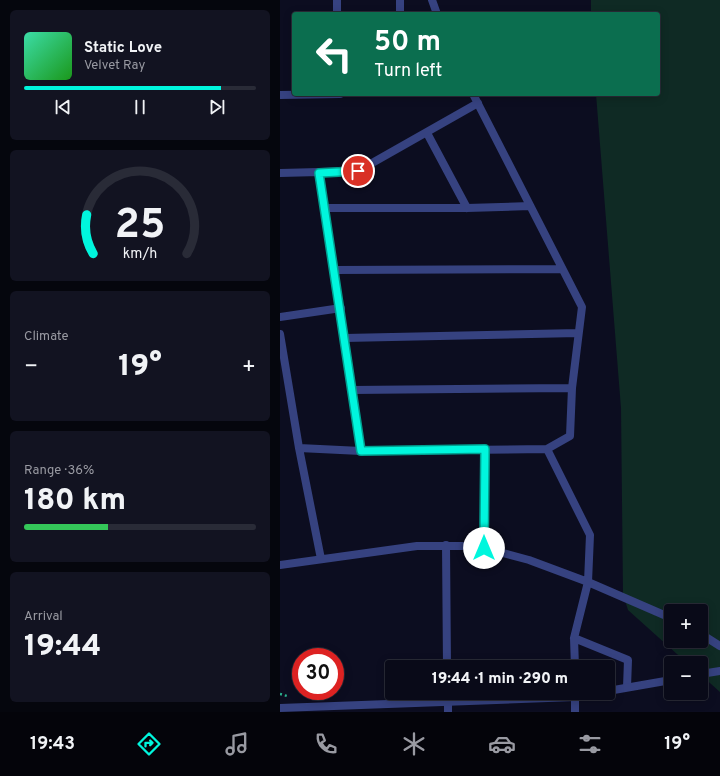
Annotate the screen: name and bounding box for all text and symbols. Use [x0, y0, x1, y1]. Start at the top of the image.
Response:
text: 50 m [374, 25, 441, 61]
icon: left [308, 28, 360, 80]
text: Static Love [84, 39, 162, 58]
text: Velvet Ray [84, 58, 145, 74]
text: Turn left [374, 60, 442, 83]
icon: previous [52, 96, 74, 118]
icon: pause [129, 96, 151, 118]
icon: next [206, 96, 228, 118]
pin [341, 154, 375, 188]
icon: arrive [347, 160, 369, 182]
text: 25 [115, 199, 165, 252]
text: km/h [123, 244, 157, 262]
text: Climate [24, 329, 69, 345]
text: 19° [118, 349, 162, 386]
text: − [24, 354, 38, 381]
text: + [242, 354, 256, 381]
text: Range · 36% [24, 463, 94, 479]
text: 180 km [24, 483, 126, 520]
position arrow [463, 527, 505, 569]
map controls [664, 604, 708, 700]
button: + [664, 604, 708, 648]
text: Arrival [24, 609, 63, 625]
text: 19:44 [24, 629, 101, 666]
speed limit sign: 30 [292, 648, 344, 700]
button: − [664, 656, 708, 700]
text: 19:44 · 1 min · 290 m [432, 670, 568, 689]
icon: directions [135, 730, 163, 758]
icon: music [223, 730, 251, 758]
icon: phone [312, 730, 340, 758]
icon: climate [400, 730, 428, 758]
icon: car [488, 730, 516, 758]
icon: filters [576, 730, 604, 758]
text: 19:43 [30, 733, 75, 756]
text: 19° [664, 733, 690, 756]

